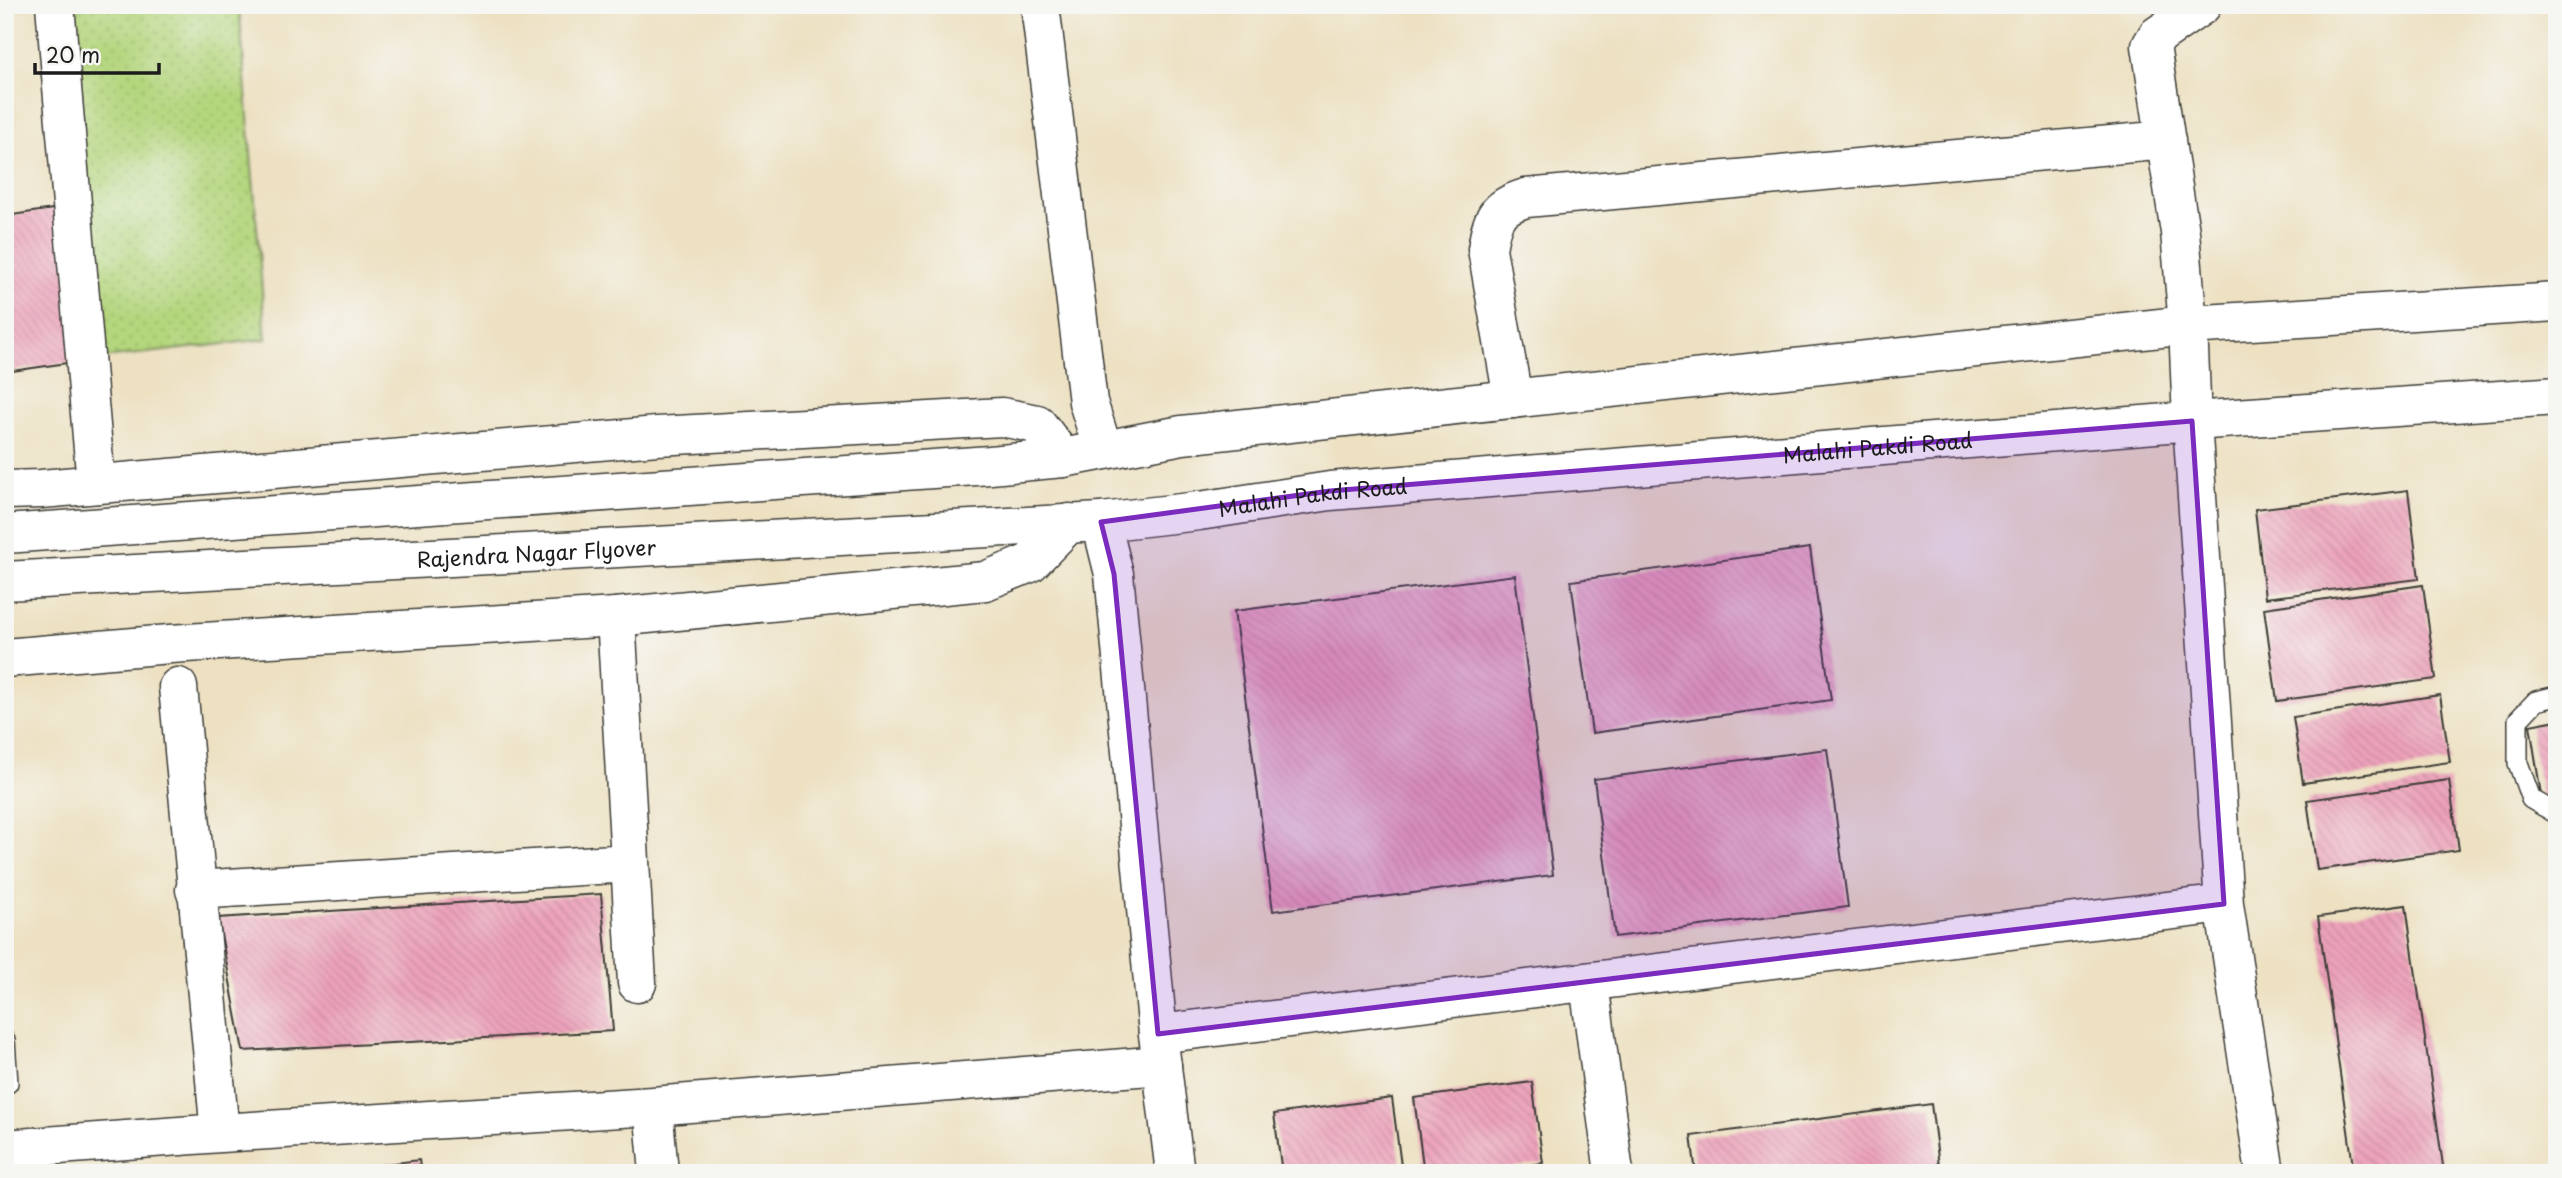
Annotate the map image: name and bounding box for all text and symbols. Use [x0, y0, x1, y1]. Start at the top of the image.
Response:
scale bar [35, 32, 159, 76]
text: 20 m [46, 38, 100, 70]
street label: Malahi Pakdi Road [1781, 423, 1974, 470]
street label: Malahi Pakdi Road [1216, 469, 1408, 524]
street label: Rajendra Nagar Flyover [416, 530, 657, 575]

